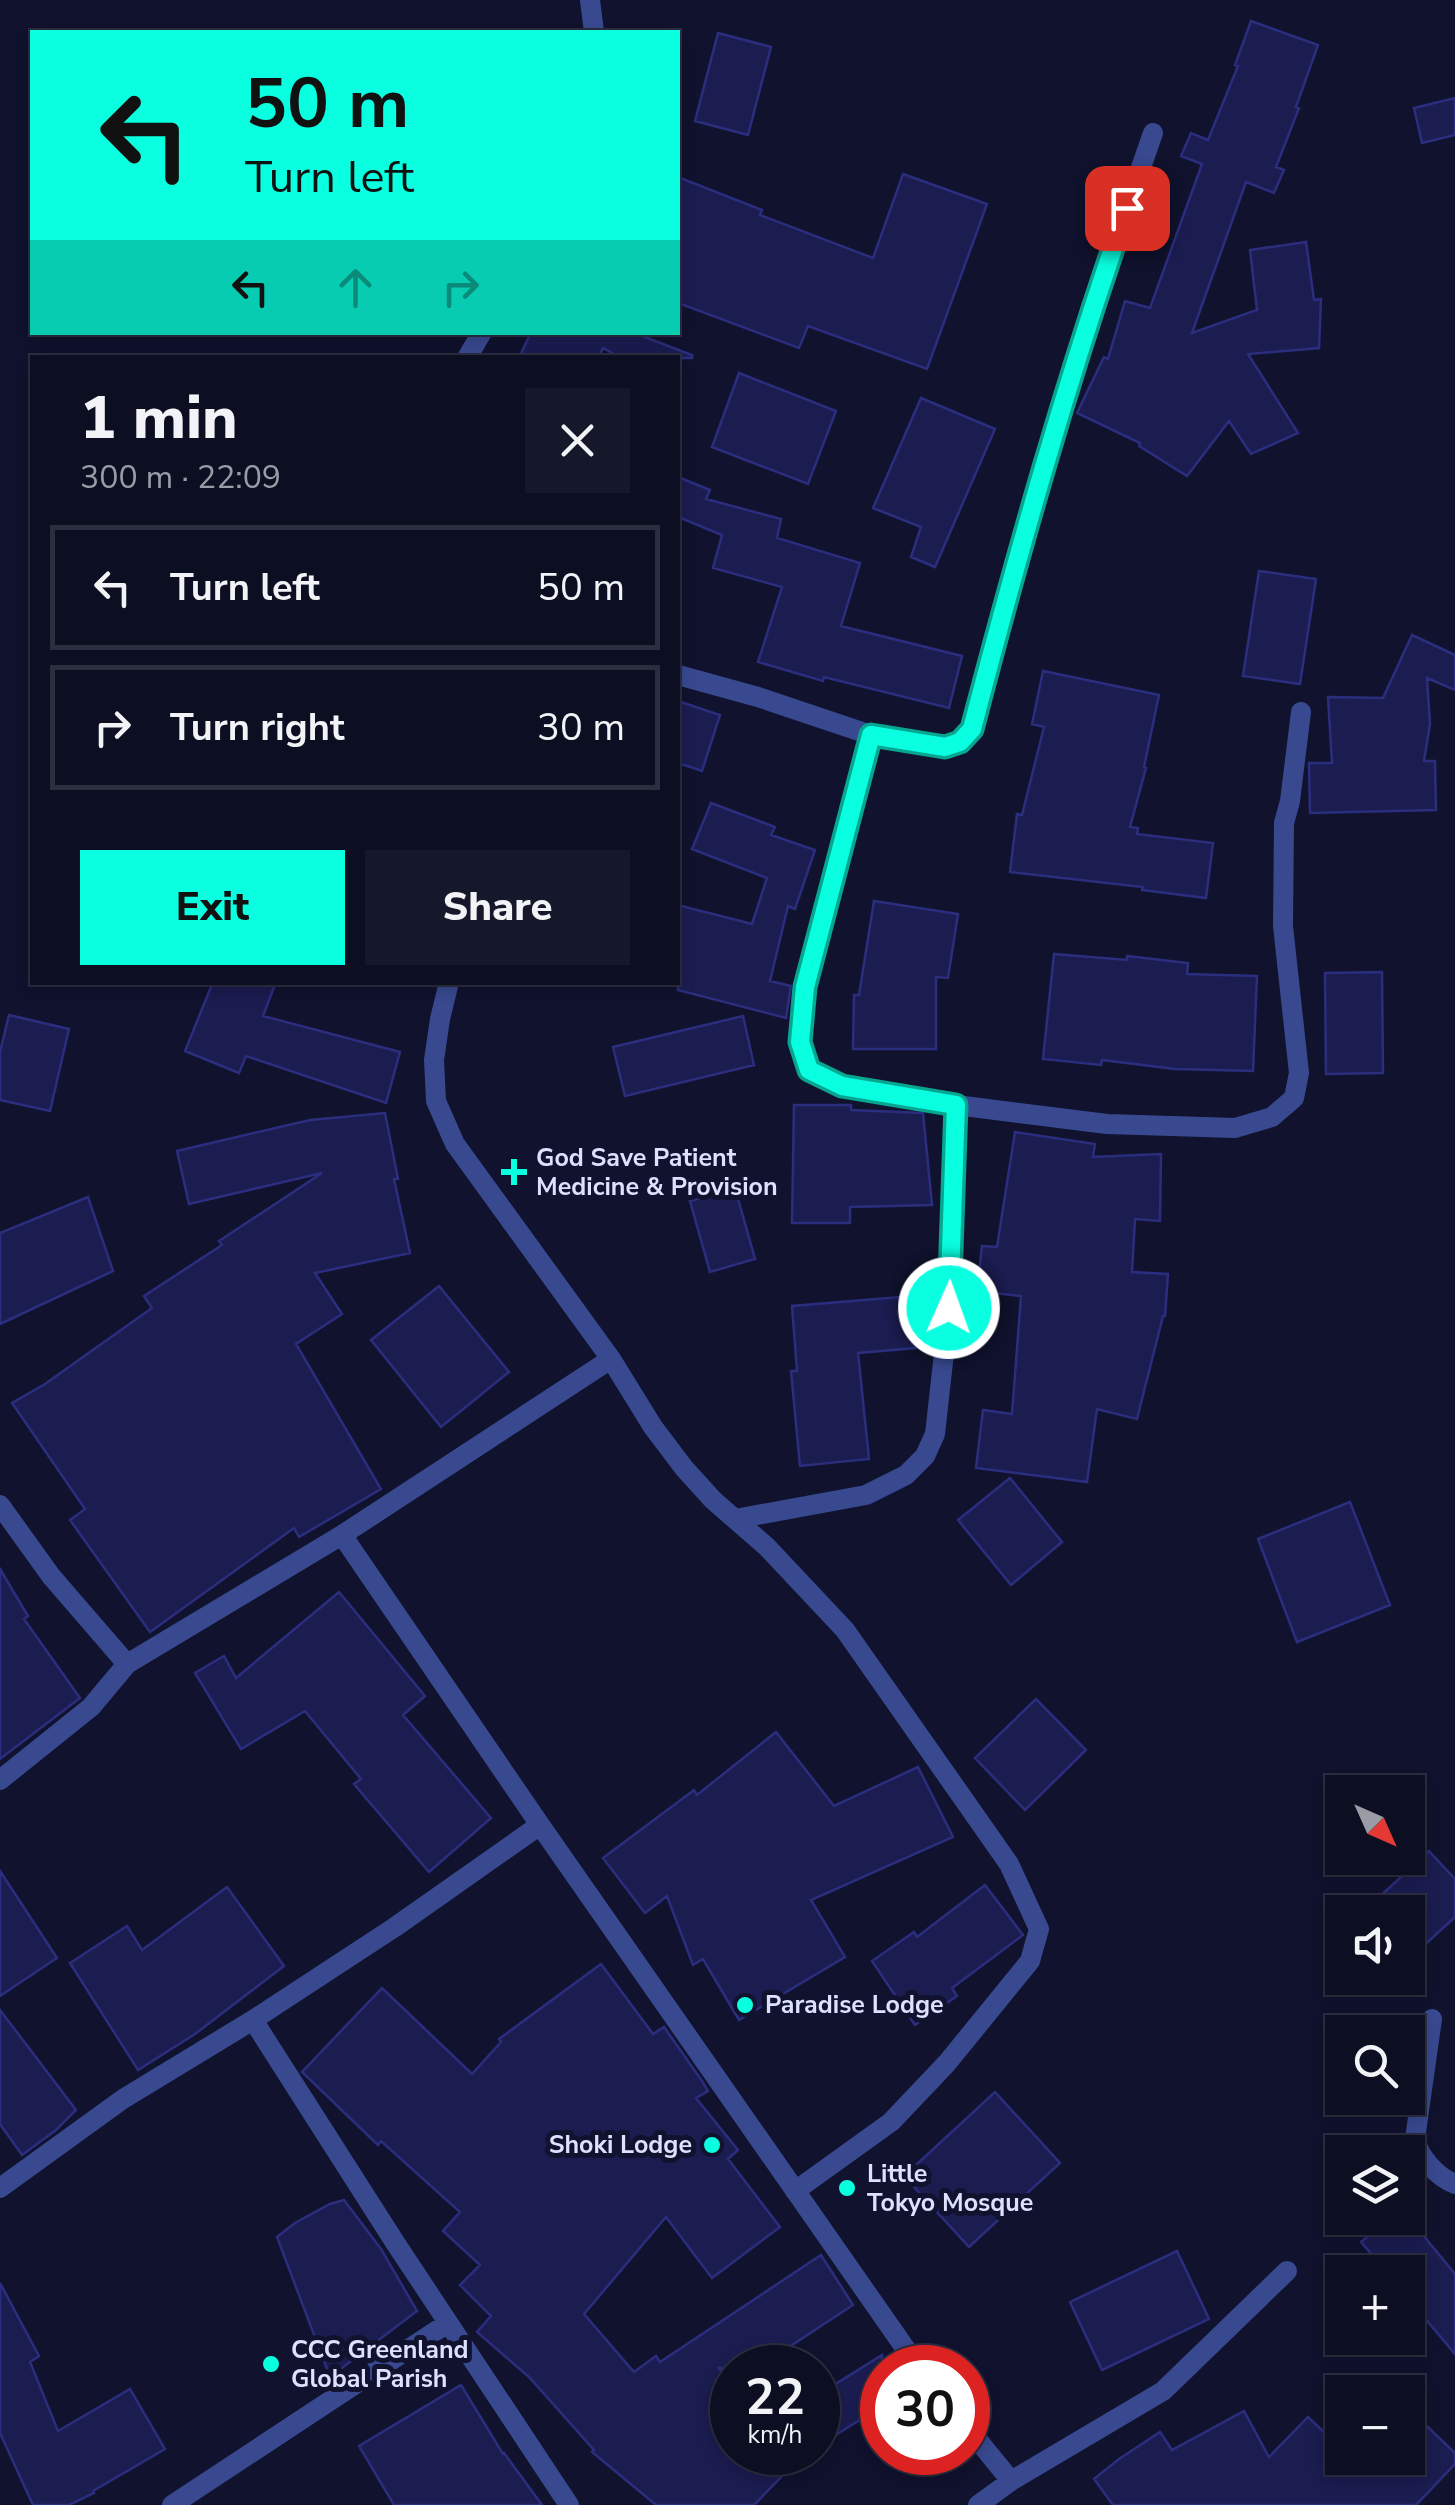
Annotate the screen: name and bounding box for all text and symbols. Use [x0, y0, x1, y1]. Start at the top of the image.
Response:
text: 50 m [245, 56, 409, 152]
icon: left [80, 70, 210, 200]
text: Turn left [245, 147, 414, 208]
pin [1085, 166, 1170, 251]
icon: arrive [1100, 181, 1155, 236]
icon: left [223, 260, 278, 315]
icon: ahead [328, 260, 383, 315]
icon: right [433, 260, 488, 315]
text: 1 min [80, 377, 238, 459]
button: close [525, 388, 630, 493]
text: 300 m · 22:09 [80, 456, 281, 499]
icon: left [85, 560, 140, 615]
text: Turn left [170, 562, 320, 613]
text: 50 m [537, 562, 625, 613]
icon: right [85, 700, 140, 755]
text: Turn right [170, 702, 345, 753]
text: 30 m [537, 702, 625, 753]
button: Exit [80, 850, 345, 965]
button: Share [365, 850, 630, 965]
place label: God Save Patient Medicine & Provision [536, 1141, 778, 1204]
marker: God Save Patient Medicine & Provision [501, 1159, 527, 1185]
position arrow [897, 1256, 1001, 1360]
north arrow [1325, 1775, 1425, 1875]
map controls [1325, 1775, 1425, 2475]
button: sound [1325, 1895, 1425, 1995]
place label: Paradise Lodge [765, 1988, 944, 2022]
marker: Paradise Lodge [734, 1994, 756, 2016]
button: search [1325, 2015, 1425, 2115]
place label: Shoki Lodge [549, 2128, 692, 2162]
marker: Shoki Lodge [701, 2134, 723, 2156]
button: layers [1325, 2135, 1425, 2235]
place label: Little Tokyo Mosque [867, 2157, 1033, 2220]
marker: Little Tokyo Mosque [836, 2177, 858, 2199]
button: + [1325, 2255, 1425, 2355]
place label: CCC Greenland Global Parish [291, 2333, 469, 2396]
speed limit sign: 30 [860, 2345, 990, 2475]
marker: CCC Greenland Global Parish [260, 2353, 282, 2375]
text: 22 [745, 2363, 805, 2432]
button: − [1325, 2375, 1425, 2475]
text: km/h [747, 2418, 803, 2452]

